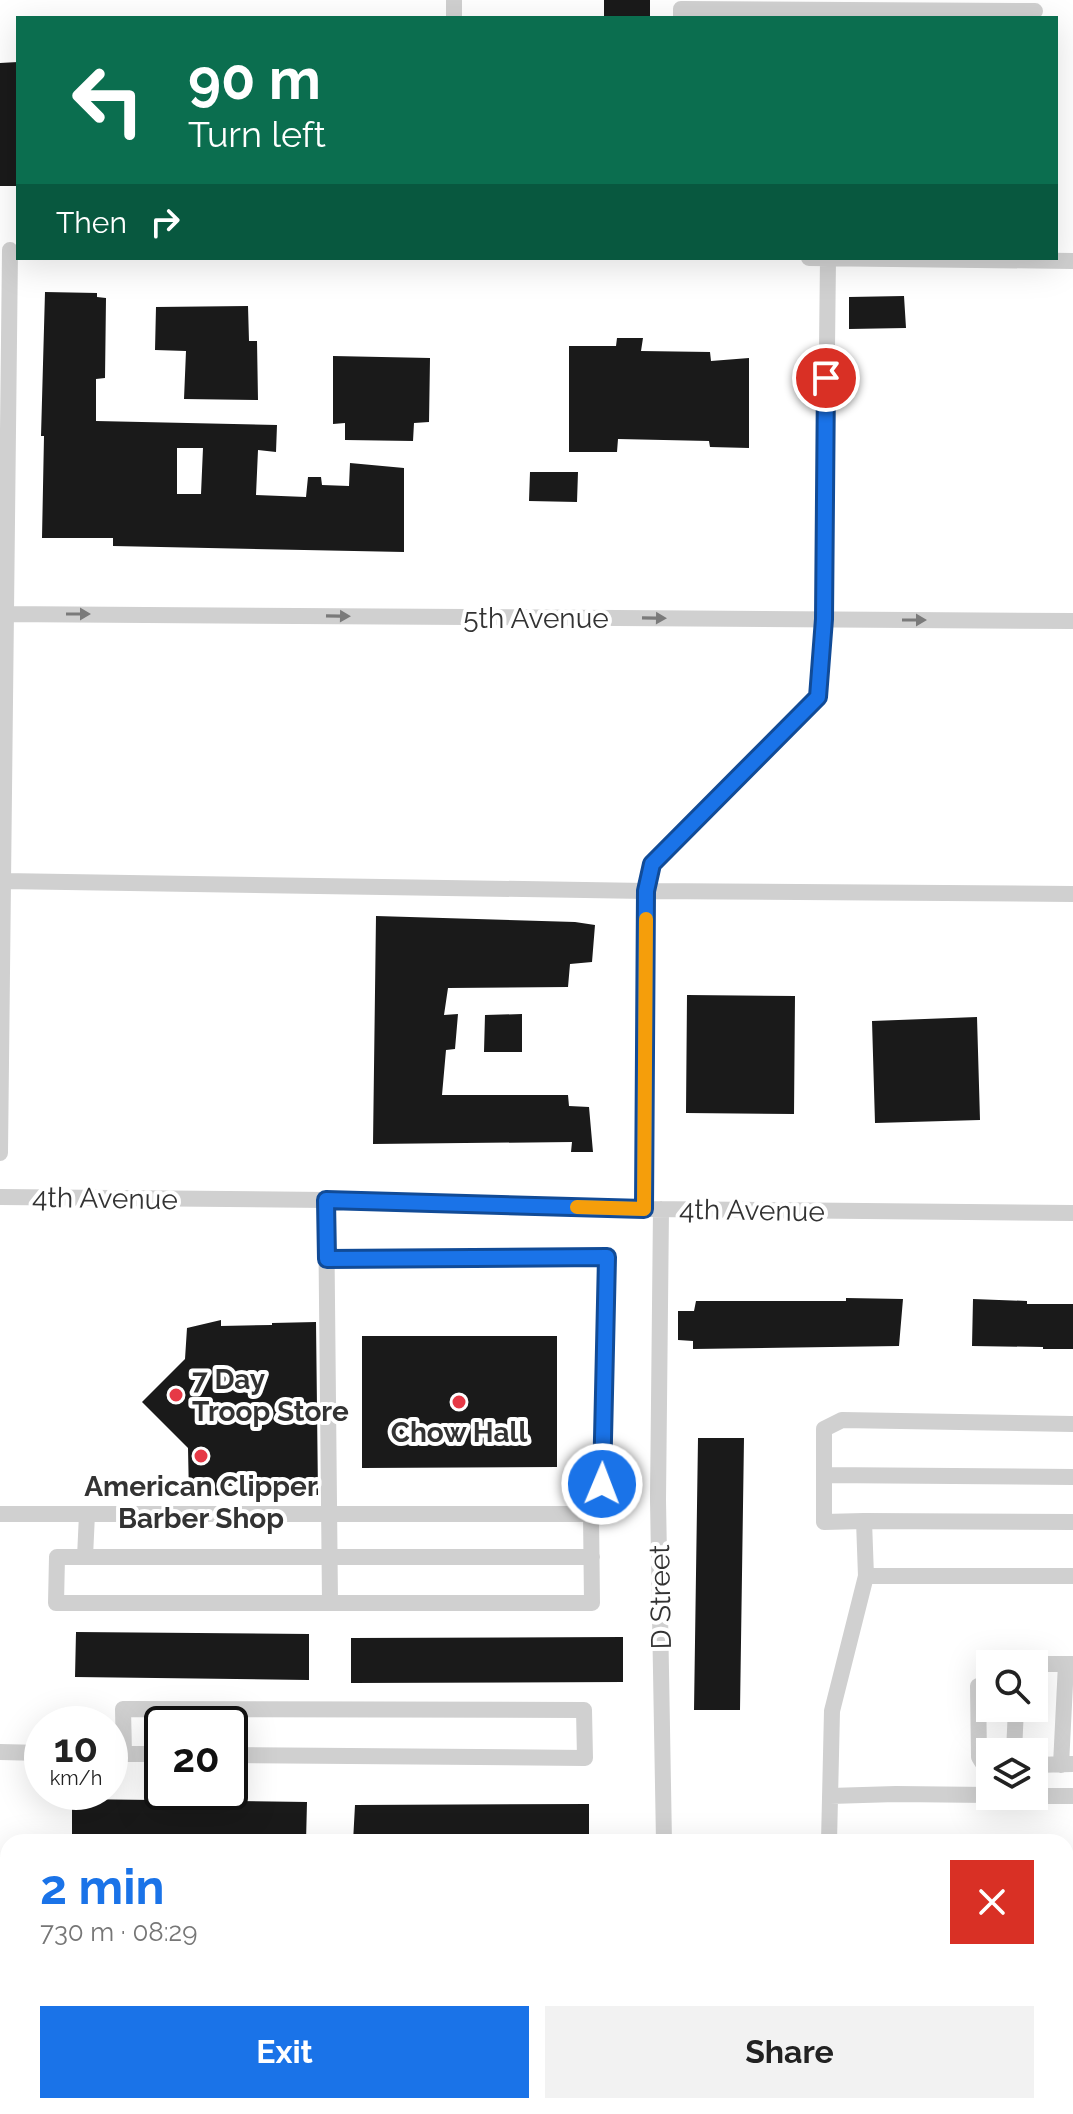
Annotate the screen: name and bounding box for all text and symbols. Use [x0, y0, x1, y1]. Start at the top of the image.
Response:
text: 90 m [188, 46, 321, 112]
icon: left [56, 48, 160, 152]
text: Turn left [188, 113, 326, 155]
icon: right [143, 200, 187, 244]
text: Then [56, 205, 127, 240]
pin [792, 344, 860, 412]
icon: arrive [804, 356, 848, 400]
street label: 5th Avenue [463, 602, 609, 635]
one-way arrow [66, 608, 91, 620]
one-way arrow [326, 609, 351, 622]
one-way arrow [642, 612, 667, 624]
one-way arrow [902, 614, 927, 626]
street label: 4th Avenue [32, 1181, 178, 1216]
street label: 4th Avenue [679, 1193, 825, 1228]
place label: 7 Day Troop Store [192, 1363, 349, 1428]
marker: 7 Day Troop Store [167, 1386, 185, 1404]
marker: Chow Hall [450, 1393, 468, 1411]
place label: Chow Hall [391, 1416, 527, 1449]
position arrow [560, 1442, 644, 1526]
marker: American Clipper Barber Shop [192, 1447, 210, 1465]
place label: American Clipper Barber Shop [84, 1470, 318, 1535]
street label: D Street [643, 1544, 678, 1650]
map controls [976, 1650, 1048, 1810]
button: search [976, 1650, 1048, 1722]
speed limit sign: 20 [144, 1706, 248, 1810]
text: 10 [54, 1724, 98, 1771]
button: layers [976, 1738, 1048, 1810]
text: km/h [50, 1766, 102, 1790]
text: 2 min [40, 1859, 165, 1915]
button: close [950, 1860, 1034, 1944]
text: 730 m · 08:29 [40, 1917, 197, 1947]
button: Exit [40, 2006, 529, 2098]
button: Share [545, 2006, 1034, 2098]

